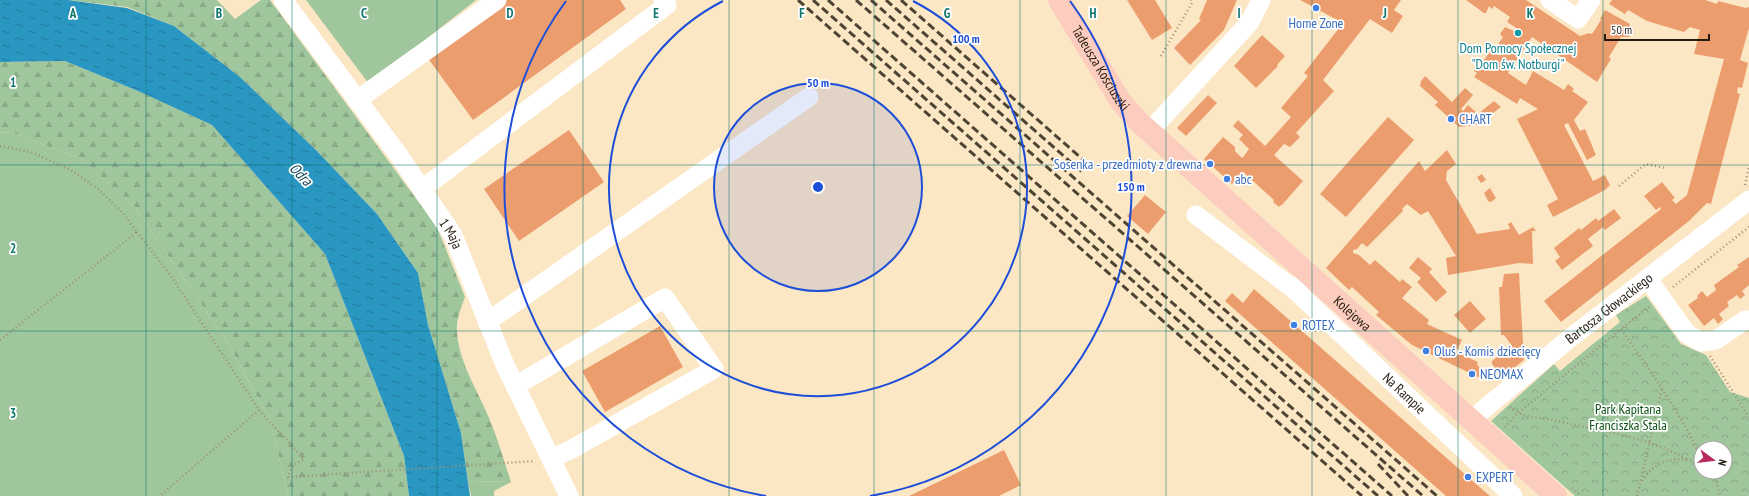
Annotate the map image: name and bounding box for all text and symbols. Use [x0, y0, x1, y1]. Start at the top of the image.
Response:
marker: Home Zone [1311, 3, 1321, 13]
text: A [69, 5, 77, 22]
text: B [216, 5, 222, 22]
text: C [361, 5, 367, 22]
text: D [507, 5, 514, 22]
text: E [653, 5, 659, 22]
text: F [799, 5, 805, 22]
text: G [944, 5, 951, 22]
text: H [1090, 5, 1097, 22]
text: I [1237, 5, 1241, 22]
text: J [1382, 5, 1387, 22]
text: K [1527, 5, 1534, 22]
place label: Home Zone [1289, 14, 1344, 32]
scale bar [1605, 16, 1709, 42]
street label: Tadeusza Kościuszki [1068, 22, 1134, 115]
text: 50 m [1611, 22, 1632, 37]
marker: Dom Pomocy Społecznej "Dom św. Notburgi" [1513, 28, 1523, 38]
text: 100 m [952, 31, 980, 46]
place label: Dom Pomocy Społecznej "Dom św. Notburgi" [1459, 39, 1577, 73]
text: 1 [10, 74, 16, 91]
text: 50 m [807, 75, 829, 90]
place label: CHART [1459, 110, 1493, 128]
marker: CHART [1446, 114, 1456, 124]
place label: Sosenka - przedmioty z drewna [1054, 155, 1202, 173]
water label: Odra [286, 158, 317, 190]
marker: Sosenka - przedmioty z drewna [1205, 159, 1215, 169]
place label: abc [1235, 170, 1252, 188]
marker: abc [1222, 174, 1232, 184]
text: 150 m [1117, 179, 1145, 194]
centre of rings [811, 180, 825, 194]
street label: 1 Maja [435, 215, 467, 251]
text: 2 [10, 240, 16, 257]
street label: Bartosza Głowackiego [1561, 269, 1656, 348]
street label: Kolejowa [1330, 292, 1375, 335]
place label: ROTEX [1302, 316, 1335, 334]
marker: ROTEX [1289, 320, 1299, 330]
place label: Oluś - Komis dziecięcy [1434, 342, 1541, 360]
marker: Oluś - Komis dziecięcy [1421, 346, 1431, 356]
place label: NEOMAX [1480, 365, 1523, 383]
street label: Na Rampie [1379, 369, 1430, 418]
marker: NEOMAX [1467, 369, 1477, 379]
park label: Park Kapitana Franciszka Stala [1589, 400, 1667, 434]
text: 3 [10, 405, 16, 422]
north arrow [1693, 440, 1733, 480]
text: N [1715, 458, 1730, 467]
place label: EXPERT [1476, 468, 1514, 486]
marker: EXPERT [1463, 472, 1473, 482]

